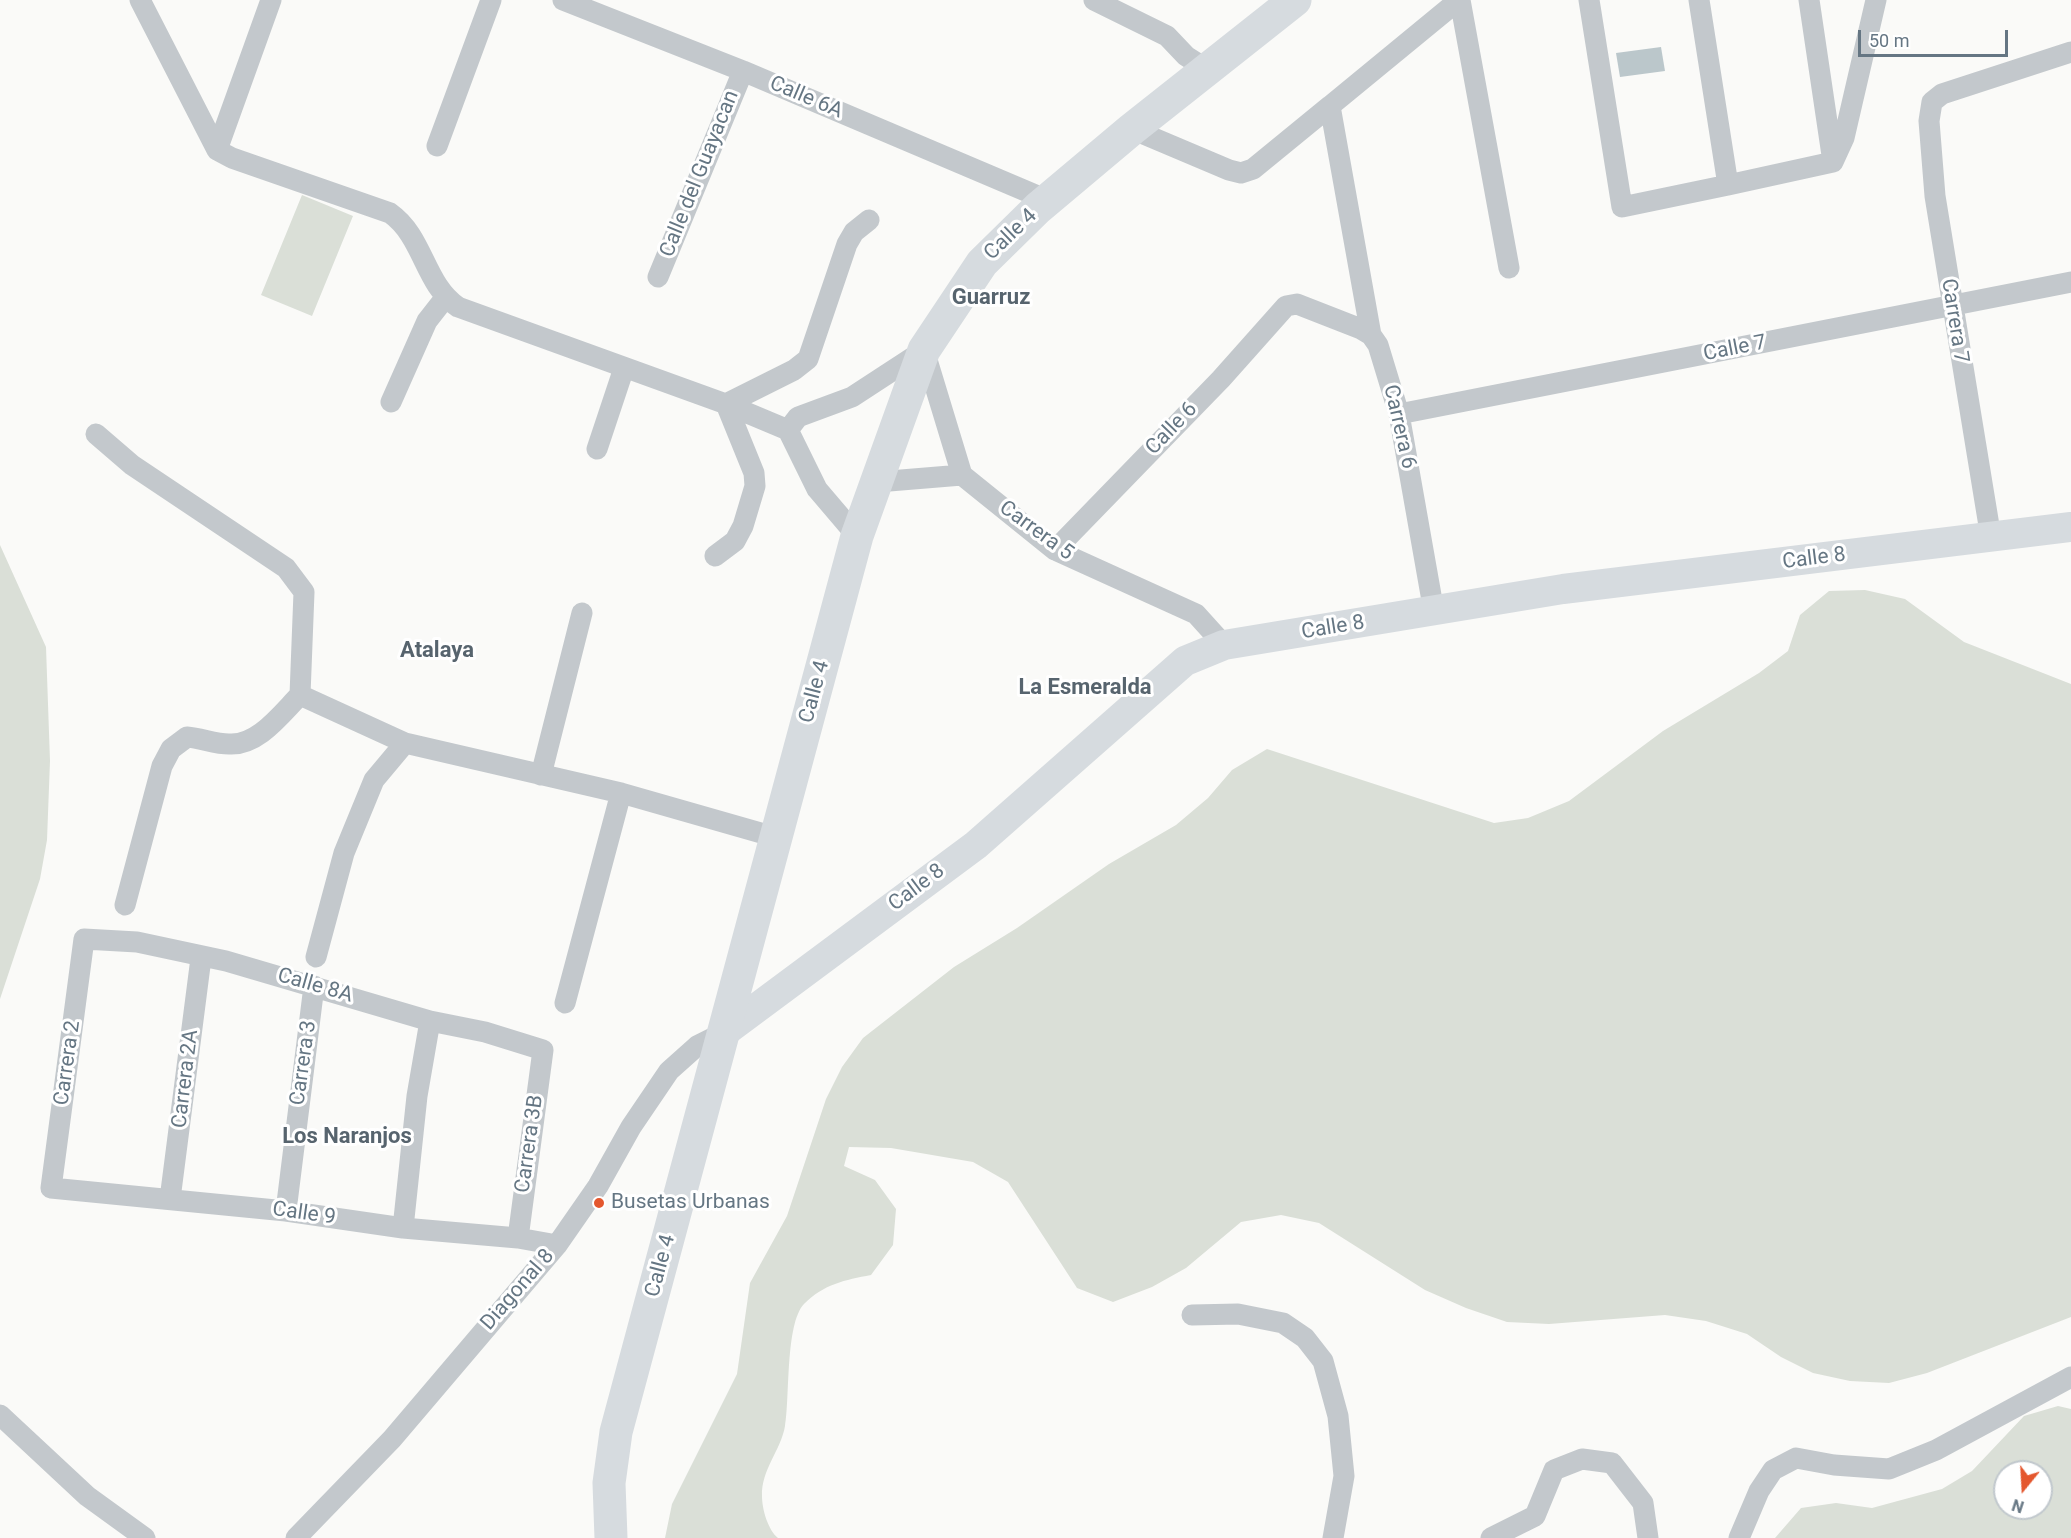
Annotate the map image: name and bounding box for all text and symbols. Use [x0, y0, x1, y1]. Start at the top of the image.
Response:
scale bar [1861, 18, 2011, 56]
text: 50 m [1869, 30, 1909, 51]
street label: Calle 6A [766, 71, 846, 125]
street label: Calle del Guayacan [655, 87, 745, 261]
street label: Calle 4 [979, 204, 1043, 266]
street label: Carrera 7 [1935, 277, 1973, 365]
district label: Guarruz [952, 285, 1030, 311]
street label: Calle 7 [1701, 331, 1769, 367]
street label: Carrera 6 [1377, 383, 1421, 471]
street label: Calle 6 [1141, 397, 1203, 461]
street label: Carrera 5 [994, 496, 1078, 566]
street label: Calle 8 [1781, 543, 1847, 575]
street label: Calle 8 [1300, 611, 1366, 645]
district label: Atalaya [400, 638, 474, 664]
street label: Calle 4 [795, 658, 835, 726]
district label: La Esmeralda [1018, 675, 1152, 701]
street label: Calle 8 [884, 859, 950, 917]
street label: Calle 8A [274, 963, 356, 1009]
street label: Carrera 2 [50, 1019, 86, 1107]
street label: Carrera 3 [286, 1019, 322, 1107]
street label: Carrera 2A [167, 1028, 205, 1130]
street label: Carrera 3B [511, 1093, 549, 1195]
district label: Los Naranjos [282, 1124, 412, 1150]
place label: Busetas Urbanas [611, 1190, 770, 1216]
marker: Busetas Urbanas [592, 1196, 606, 1210]
street label: Calle 9 [271, 1197, 337, 1231]
street label: Calle 4 [641, 1232, 681, 1300]
street label: Diagonal 8 [476, 1244, 560, 1336]
north arrow [1993, 1460, 2053, 1520]
text: N [2010, 1495, 2026, 1516]

